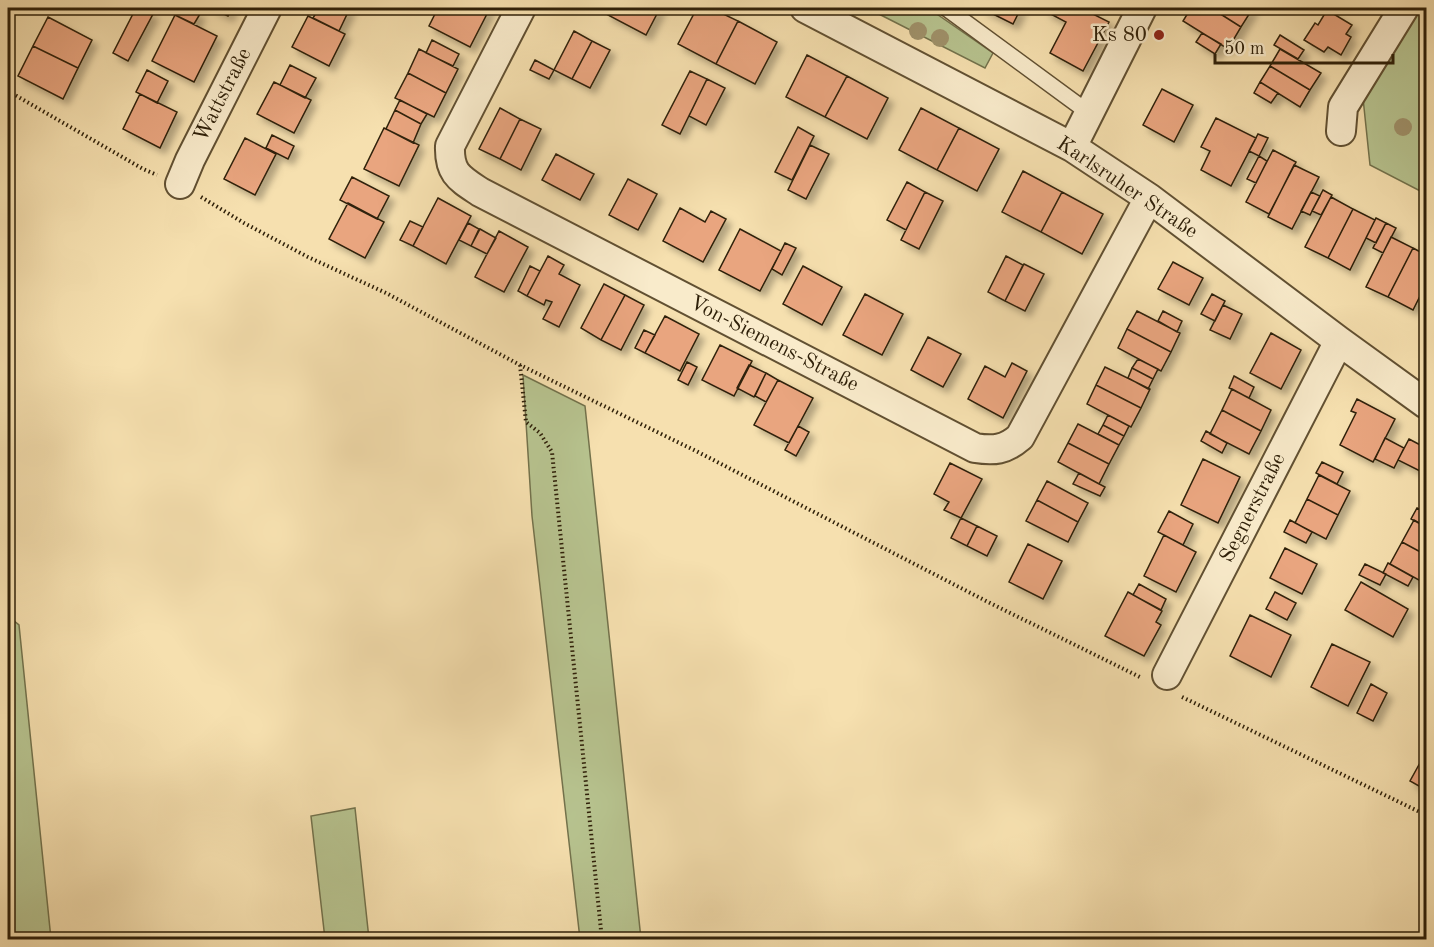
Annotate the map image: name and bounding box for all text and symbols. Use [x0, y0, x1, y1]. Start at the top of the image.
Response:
place label: Ks 80 [1092, 25, 1147, 46]
scale bar [1215, 27, 1394, 65]
marker: Ks 80 [1152, 28, 1166, 42]
text: 50 m [1224, 40, 1264, 58]
street label: Wattstraße [190, 45, 256, 145]
street label: Karlsruher Straße [1053, 133, 1201, 243]
street label: Von-Siemens-Straße [686, 292, 862, 396]
street label: Segnerstraße [1216, 450, 1290, 566]

